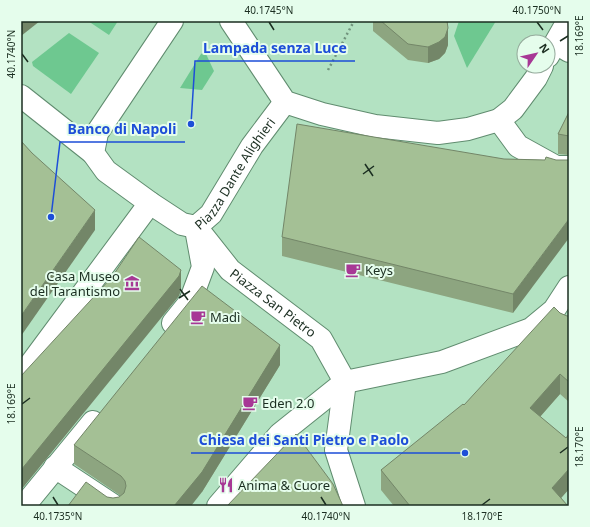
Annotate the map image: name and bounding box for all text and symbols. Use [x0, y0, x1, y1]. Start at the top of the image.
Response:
text: 40.1745°N [245, 3, 293, 17]
text: 40.1750°N [513, 3, 561, 17]
text: 18.169°E [572, 15, 586, 57]
text: 40.1740°N [4, 30, 18, 78]
north arrow [516, 34, 556, 74]
callout: Lampada senza Luce [195, 35, 355, 61]
text: Lampada senza Luce [203, 38, 347, 57]
text: N [536, 40, 553, 56]
street label: Piazza Dante Alighieri [190, 114, 279, 233]
callout: Banco di Napoli [60, 116, 185, 142]
text: Banco di Napoli [68, 119, 176, 138]
cafe icon: Keys [344, 261, 362, 279]
place label: Keys [365, 261, 393, 279]
street label: Piazza San Pietro [226, 264, 320, 341]
place label: Casa Museo del Tarantismo [30, 267, 120, 300]
museum icon: Casa Museo del Tarantismo [123, 274, 141, 292]
cafe icon: Madì [189, 308, 207, 326]
place label: Madì [210, 308, 240, 326]
text: 18.169°E [4, 383, 18, 425]
cafe icon: Eden 2.0 [241, 394, 259, 412]
place label: Eden 2.0 [262, 394, 314, 412]
text: 18.170°E [572, 426, 586, 468]
callout: Chiesa dei Santi Pietro e Paolo [191, 427, 417, 453]
text: Chiesa dei Santi Pietro e Paolo [199, 430, 409, 449]
restaurant icon: Anima & Cuore [217, 476, 235, 494]
place label: Anima & Cuore [238, 476, 330, 494]
text: 40.1735°N [34, 509, 82, 523]
text: 40.1740°N [302, 509, 350, 523]
text: 18.170°E [461, 509, 503, 523]

